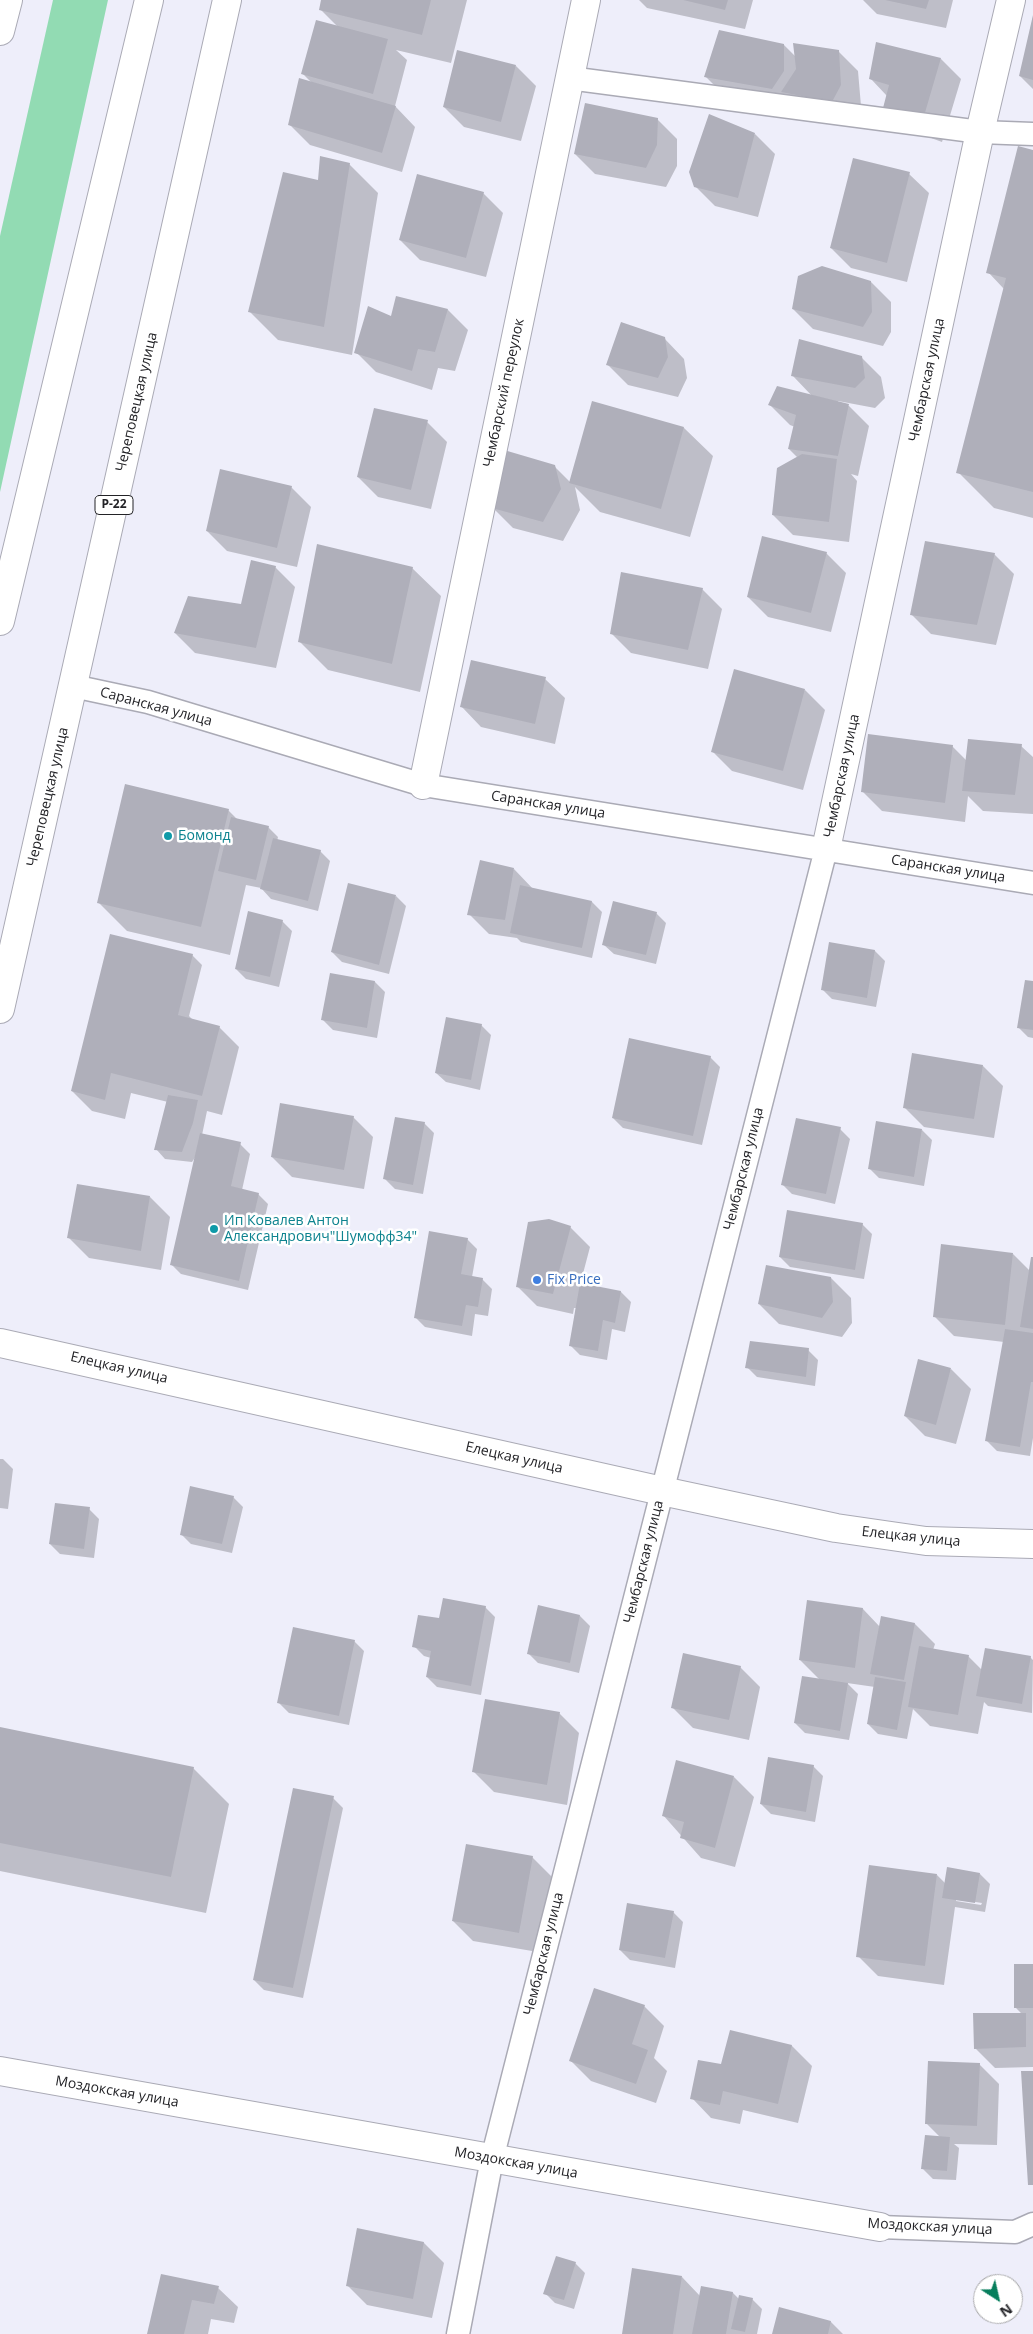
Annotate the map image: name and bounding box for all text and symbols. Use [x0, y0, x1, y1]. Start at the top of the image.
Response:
street label: Чембарский переулок [480, 317, 528, 469]
street label: Чембарская улица [906, 317, 948, 443]
street label: Череповецкая улица [113, 331, 161, 473]
road number: Р-22 [95, 496, 133, 514]
street label: Саранская улица [98, 684, 214, 730]
street label: Чембарская улица [821, 713, 863, 839]
street label: Череповецкая улица [24, 726, 72, 868]
street label: Саранская улица [490, 788, 606, 822]
place label: Бомонд [178, 828, 231, 844]
marker: Бомонд [162, 830, 174, 842]
street label: Саранская улица [890, 852, 1006, 886]
street label: Чембарская улица [721, 1106, 767, 1232]
place label: Ип Ковалев Антон Александрович"Шумофф34" [224, 1213, 417, 1246]
marker: Ип Ковалев Антон Александрович"Шумофф34" [208, 1223, 220, 1235]
place label: Fix Price [547, 1272, 601, 1288]
marker: Fix Price [531, 1274, 543, 1286]
street label: Елецкая улица [69, 1349, 169, 1387]
street label: Елецкая улица [464, 1439, 564, 1477]
street label: Чембарская улица [621, 1499, 667, 1625]
street label: Елецкая улица [861, 1523, 961, 1551]
street label: Чембарская улица [521, 1891, 567, 2017]
street label: Моздокская улица [54, 2073, 180, 2111]
street label: Моздокская улица [453, 2144, 579, 2182]
street label: Моздокская улица [867, 2215, 993, 2239]
north arrow [973, 2274, 1023, 2324]
text: N [996, 2300, 1016, 2322]

